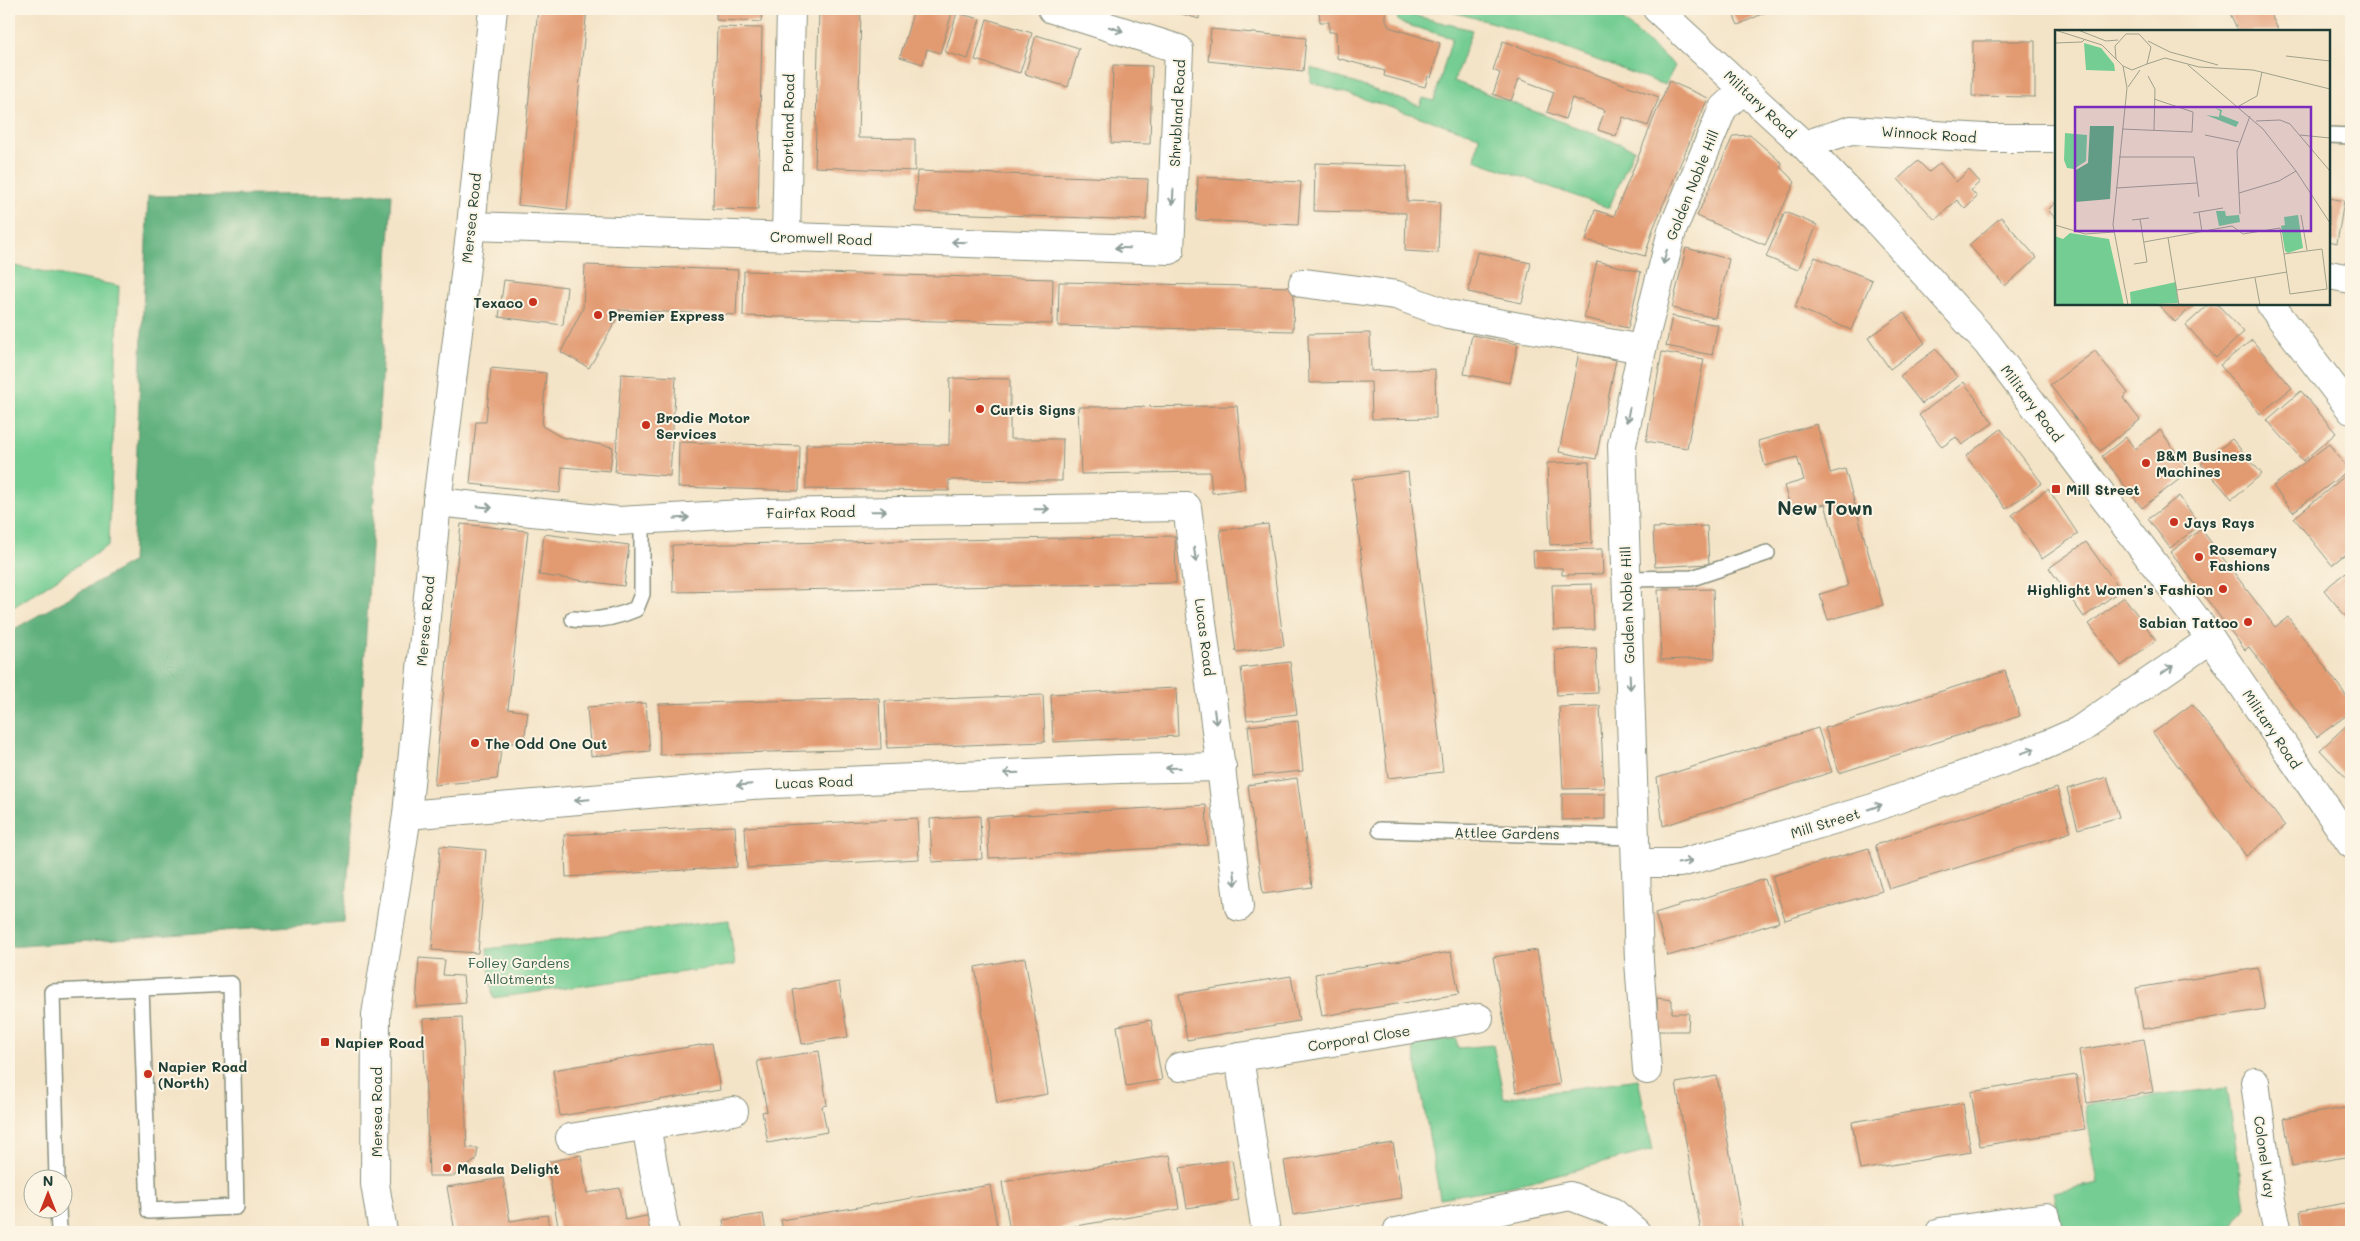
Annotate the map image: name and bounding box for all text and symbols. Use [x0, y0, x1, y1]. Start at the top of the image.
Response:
one-way arrow [1107, 24, 1123, 34]
inset map [2055, 30, 2330, 305]
street label: Shrubland Road [1165, 59, 1189, 167]
street label: Military Road [1720, 66, 1800, 142]
street label: Portland Road [778, 74, 798, 172]
street label: Winnock Road [1881, 121, 1977, 147]
street label: Golden Noble Hill [1661, 127, 1723, 243]
street label: Mersea Road [457, 172, 485, 264]
one-way arrow [1168, 188, 1177, 204]
street label: Cromwell Road [769, 227, 873, 249]
one-way arrow [951, 238, 967, 247]
one-way arrow [1114, 243, 1130, 253]
one-way arrow [1660, 249, 1669, 265]
place label: Texaco [474, 293, 523, 312]
marker: Texaco [527, 296, 539, 308]
place label: Premier Express [608, 306, 725, 325]
marker: Premier Express [592, 309, 604, 321]
street label: Military Road [1997, 361, 2067, 445]
place label: Curtis Signs [990, 400, 1076, 419]
marker: Curtis Signs [974, 403, 986, 415]
one-way arrow [1623, 407, 1633, 423]
place label: Brodie Motor Services [656, 408, 750, 443]
marker: Brodie Motor Services [640, 419, 652, 431]
place label: B&M Business Machines [2156, 446, 2252, 481]
marker: B&M Business Machines [2140, 457, 2152, 469]
place label: Mill Street [2066, 480, 2140, 499]
marker: Mill Street [2050, 483, 2062, 495]
district label: New Town [1777, 495, 1873, 520]
one-way arrow [477, 502, 493, 512]
street label: Fairfax Road [767, 502, 856, 522]
one-way arrow [1033, 504, 1049, 514]
one-way arrow [870, 506, 887, 516]
one-way arrow [673, 513, 689, 522]
place label: Jays Rays [2184, 513, 2254, 532]
marker: Jays Rays [2168, 516, 2180, 528]
place label: Rosemary Fashions [2209, 540, 2278, 575]
street label: Golden Noble Hill [1615, 546, 1639, 664]
one-way arrow [1190, 547, 1200, 563]
marker: Rosemary Fashions [2193, 551, 2205, 563]
street label: Mersea Road [412, 575, 438, 667]
place label: Highlight Women's Fashion [2026, 580, 2213, 599]
marker: Highlight Women's Fashion [2217, 583, 2229, 595]
street label: Lucas Road [1191, 597, 1219, 677]
place label: Sabian Tattoo [2139, 613, 2238, 632]
marker: Sabian Tattoo [2242, 616, 2254, 628]
one-way arrow [2160, 665, 2174, 675]
one-way arrow [1625, 674, 1634, 690]
street label: Military Road [2238, 686, 2306, 772]
one-way arrow [1211, 708, 1221, 724]
place label: The Odd One Out [485, 734, 607, 753]
marker: The Odd One Out [469, 737, 481, 749]
one-way arrow [2019, 746, 2035, 755]
one-way arrow [1165, 763, 1182, 773]
one-way arrow [1003, 769, 1019, 778]
street label: Lucas Road [775, 771, 853, 793]
one-way arrow [736, 781, 752, 790]
one-way arrow [574, 795, 590, 805]
one-way arrow [1867, 802, 1883, 812]
street label: Mill Street [1788, 803, 1862, 843]
street label: Attlee Gardens [1454, 823, 1560, 843]
one-way arrow [1677, 856, 1693, 866]
one-way arrow [1230, 870, 1240, 886]
park label: Folley Gardens Allotments [468, 953, 570, 988]
street label: Corporal Close [1307, 1021, 1411, 1055]
place label: Napier Road [335, 1033, 424, 1052]
marker: Napier Road [319, 1036, 331, 1048]
place label: Napier Road (North) [158, 1057, 247, 1092]
street label: Mersea Road [367, 1067, 386, 1157]
marker: Napier Road (North) [142, 1068, 154, 1080]
street label: Colonel Way [2250, 1115, 2280, 1199]
place label: Masala Delight [457, 1159, 560, 1178]
marker: Masala Delight [441, 1162, 453, 1174]
north arrow [22, 1168, 72, 1218]
text: N [43, 1171, 53, 1190]

